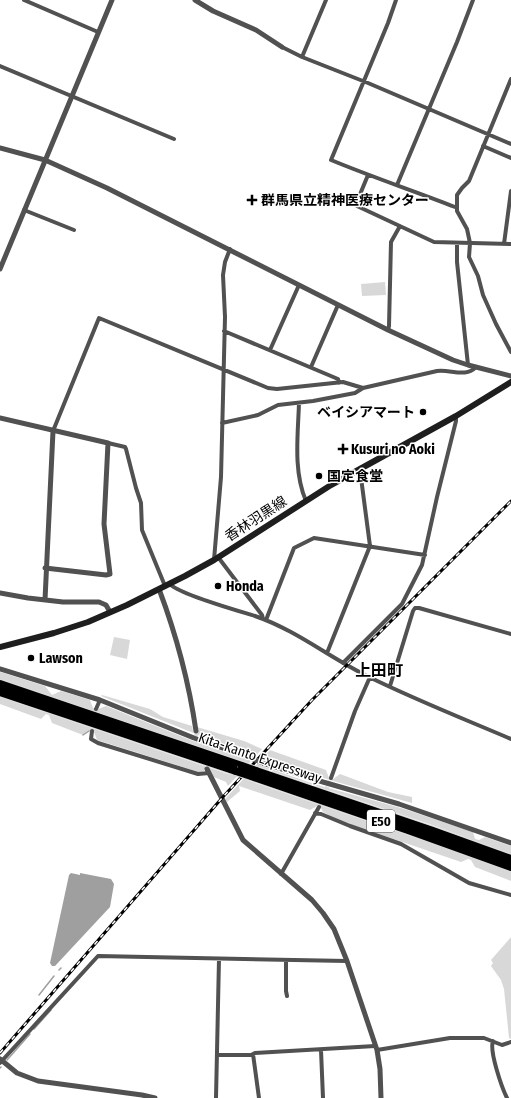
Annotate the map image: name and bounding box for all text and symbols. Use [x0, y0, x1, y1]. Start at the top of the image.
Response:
place label: 群馬県立精神医療センター [261, 192, 429, 209]
marker: 群馬県立精神医療センター [246, 194, 258, 206]
place label: ベイシアマート [317, 404, 415, 421]
marker: ベイシアマート [418, 407, 428, 417]
place label: Kusuri no Aoki [351, 441, 435, 458]
marker: Kusuri no Aoki [338, 444, 348, 454]
place label: 国定食堂 [327, 468, 383, 485]
marker: 国定食堂 [314, 471, 324, 481]
street label: 香林羽黒線 [222, 493, 290, 545]
place label: Honda [226, 578, 264, 595]
marker: Honda [213, 581, 223, 591]
place label: Lawson [39, 650, 83, 667]
marker: Lawson [26, 653, 36, 663]
district label: 上田町 [355, 661, 403, 680]
street label: Kita-Kanto Expressway [196, 729, 324, 787]
road number: E50 [367, 810, 395, 832]

